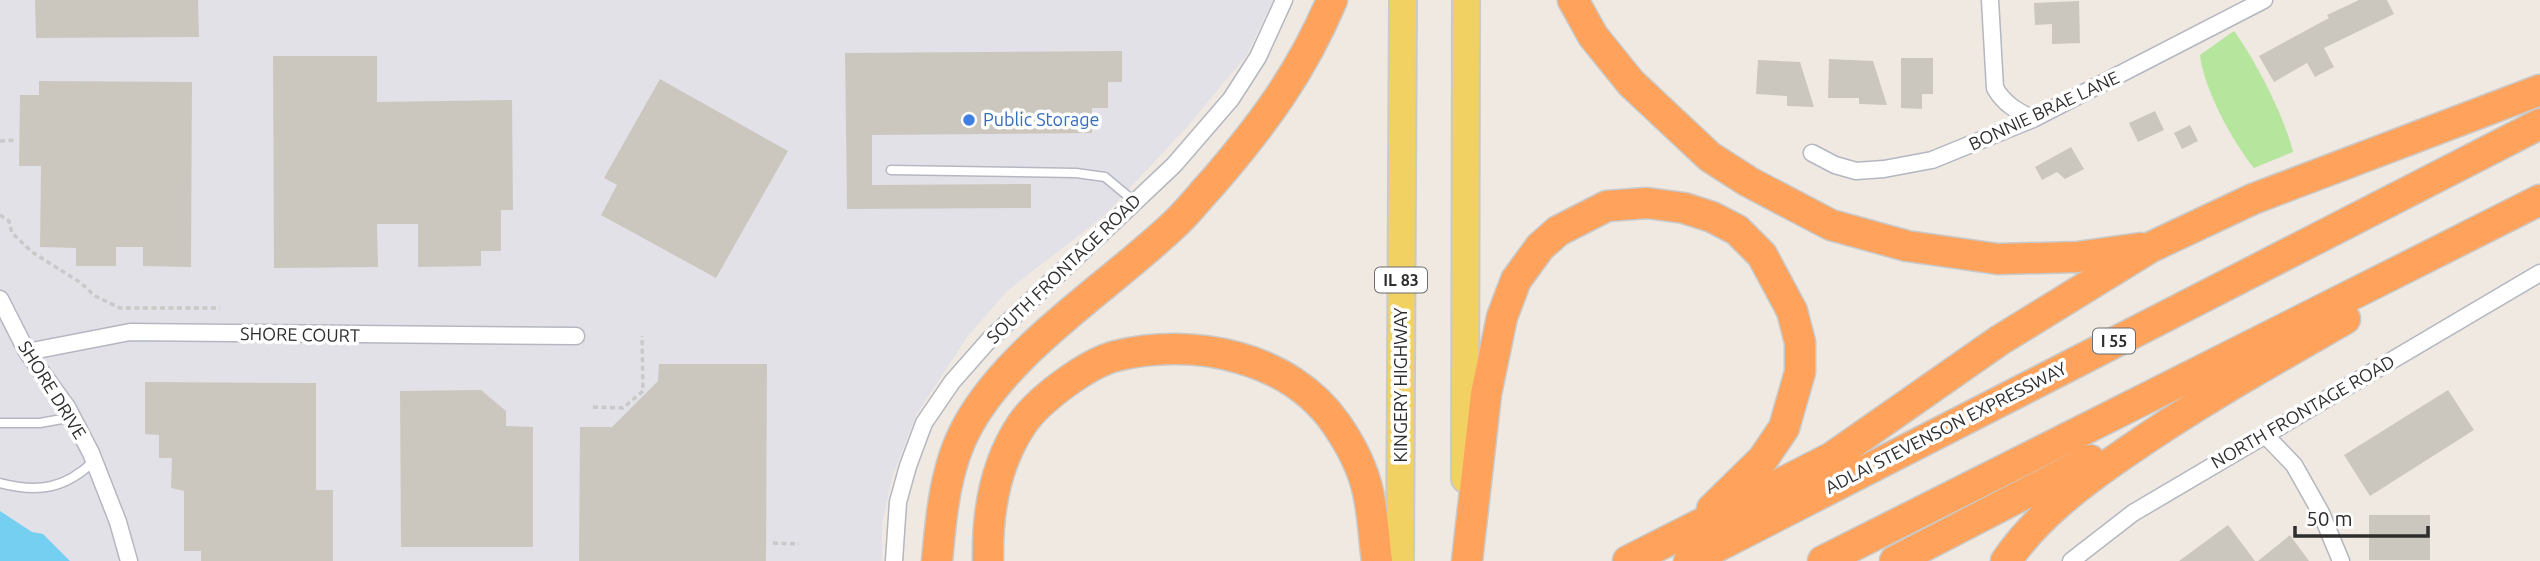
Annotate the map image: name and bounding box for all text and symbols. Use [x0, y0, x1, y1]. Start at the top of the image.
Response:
street label: BONNIE BRAE LANE [1965, 67, 2122, 154]
place label: Public Storage [983, 109, 1100, 129]
marker: Public Storage [961, 112, 977, 128]
street label: SOUTH FRONTAGE ROAD [982, 190, 1144, 347]
road number: IL 83 [1375, 268, 1427, 292]
street label: KINGERY HIGHWAY [1390, 307, 1410, 462]
street label: SHORE COURT [240, 323, 360, 345]
road number: I 55 [2093, 328, 2135, 354]
street label: SHORE DRIVE [15, 337, 91, 442]
street label: NORTH FRONTAGE ROAD [2207, 350, 2398, 472]
street label: ADLAI STEVENSON EXPRESSWAY [1822, 357, 2070, 497]
scale bar [2295, 494, 2428, 538]
text: 50 m [2306, 506, 2353, 530]

